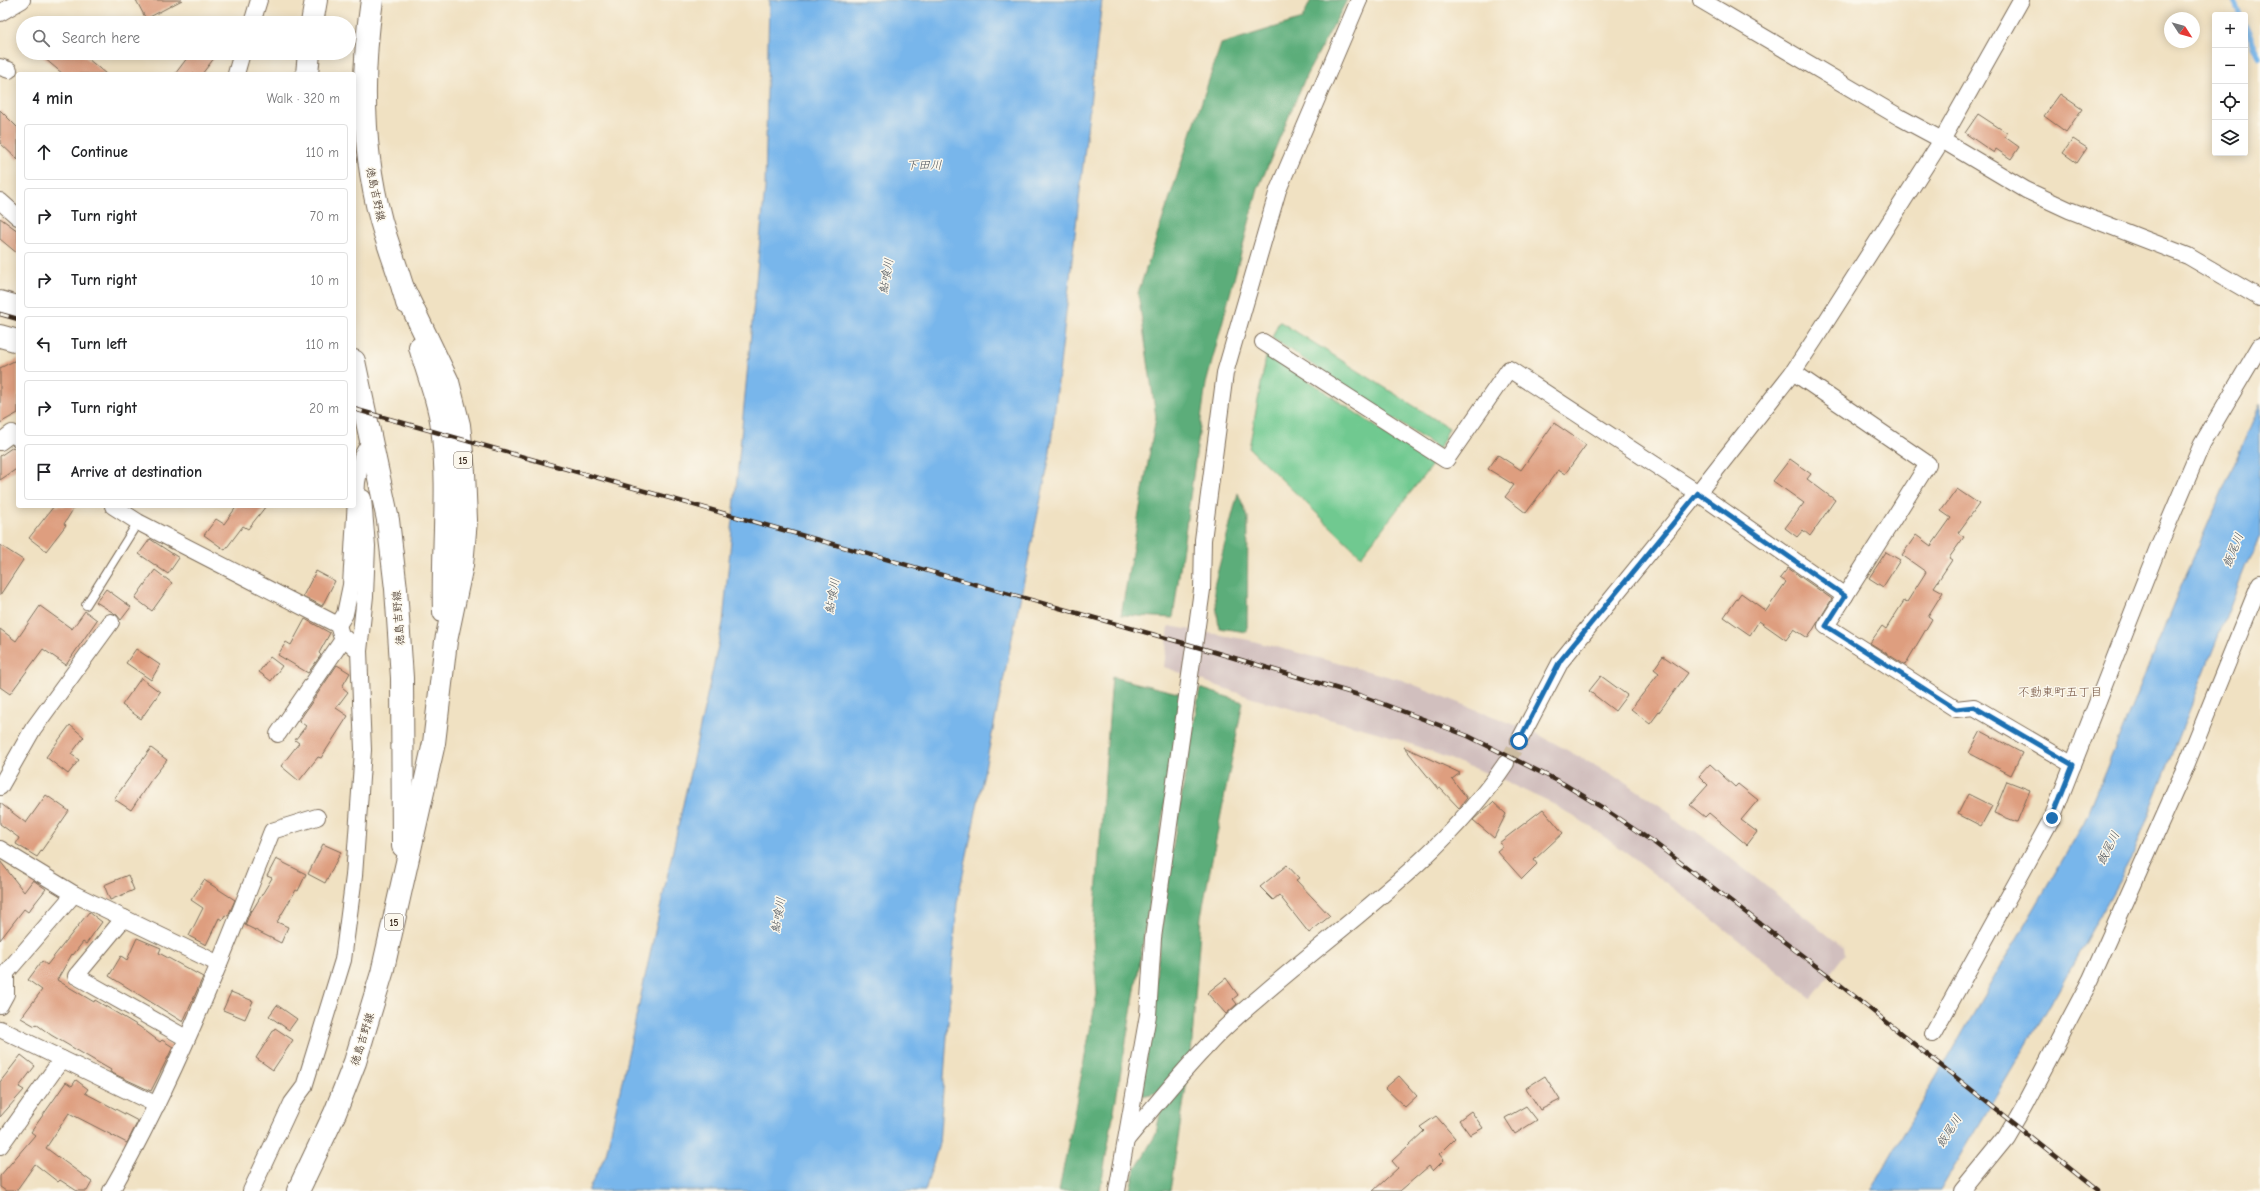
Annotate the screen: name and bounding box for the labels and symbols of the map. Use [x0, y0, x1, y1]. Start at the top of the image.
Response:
north arrow [2164, 12, 2200, 48]
water label: 下田川 [906, 158, 942, 172]
street label: 徳島吉野線 [363, 166, 388, 222]
water label: 鮎喰川 [876, 257, 896, 295]
road number: 15 [454, 452, 472, 468]
water label: 飯尾川 [2220, 531, 2246, 569]
water label: 鮎喰川 [822, 577, 842, 615]
street label: 徳島吉野線 [390, 590, 407, 646]
district label: 不動東町五丁目 [2018, 685, 2102, 699]
route start [1510, 732, 1528, 750]
route end [2043, 809, 2061, 827]
water label: 飯尾川 [2094, 829, 2122, 867]
water label: 鮎喰川 [768, 896, 788, 934]
road number: 15 [385, 914, 403, 930]
street label: 徳島吉野線 [348, 1011, 377, 1067]
water label: 飯尾川 [1933, 1112, 1965, 1150]

